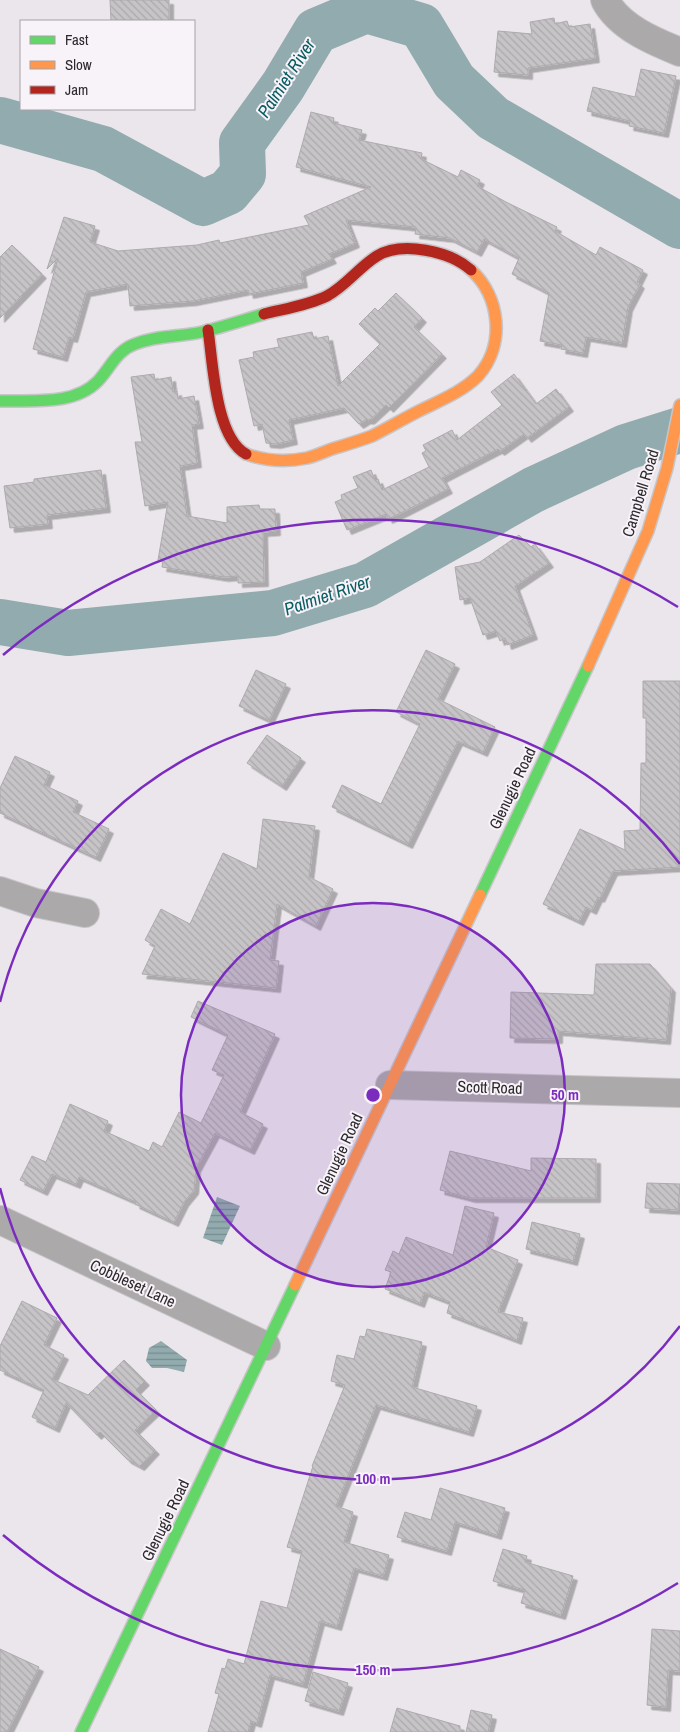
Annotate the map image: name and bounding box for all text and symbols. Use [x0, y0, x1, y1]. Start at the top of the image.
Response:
legend [20, 20, 195, 110]
text: Fast [65, 29, 89, 50]
water label: Palmiet River [251, 33, 321, 122]
text: Slow [65, 54, 92, 75]
text: Jam [65, 79, 88, 100]
street label: Campbell Road [616, 447, 664, 539]
water label: Palmiet River [281, 568, 374, 621]
street label: Glenugie Road [483, 743, 541, 833]
street label: Scott Road [457, 1075, 523, 1099]
text: 50 m [551, 1084, 579, 1105]
centre of rings [364, 1086, 382, 1104]
street label: Glenugie Road [310, 1109, 368, 1199]
street label: Cobbleset Lane [87, 1254, 179, 1312]
text: 100 m [356, 1468, 390, 1489]
street label: Glenugie Road [136, 1476, 194, 1564]
text: 150 m [356, 1659, 390, 1680]

